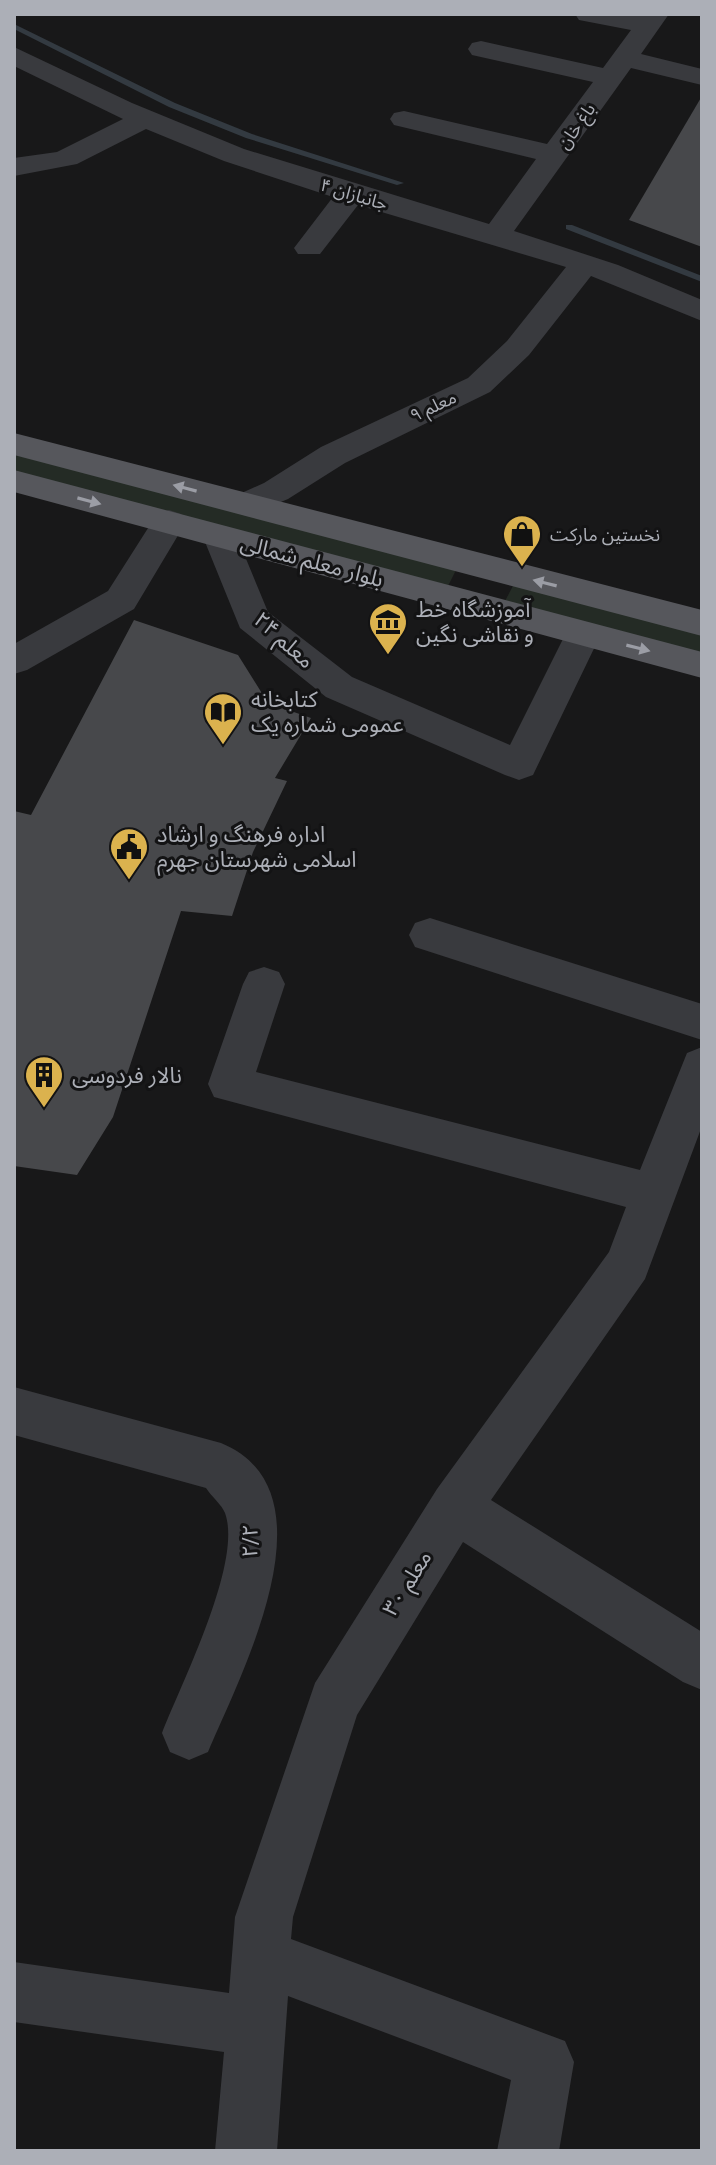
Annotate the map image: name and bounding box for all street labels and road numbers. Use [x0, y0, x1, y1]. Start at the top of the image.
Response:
street label: باغ خان [553, 99, 603, 155]
street label: جانبازان ۴ [318, 174, 390, 215]
street label: معلم ۹ [406, 386, 461, 429]
street label: بلوار معلم شمالی [237, 530, 386, 596]
street label: معلم ۲۴ [246, 607, 319, 676]
street label: ۲/۲ [237, 1524, 263, 1558]
street label: معلم ۳۰ [377, 1546, 440, 1622]

